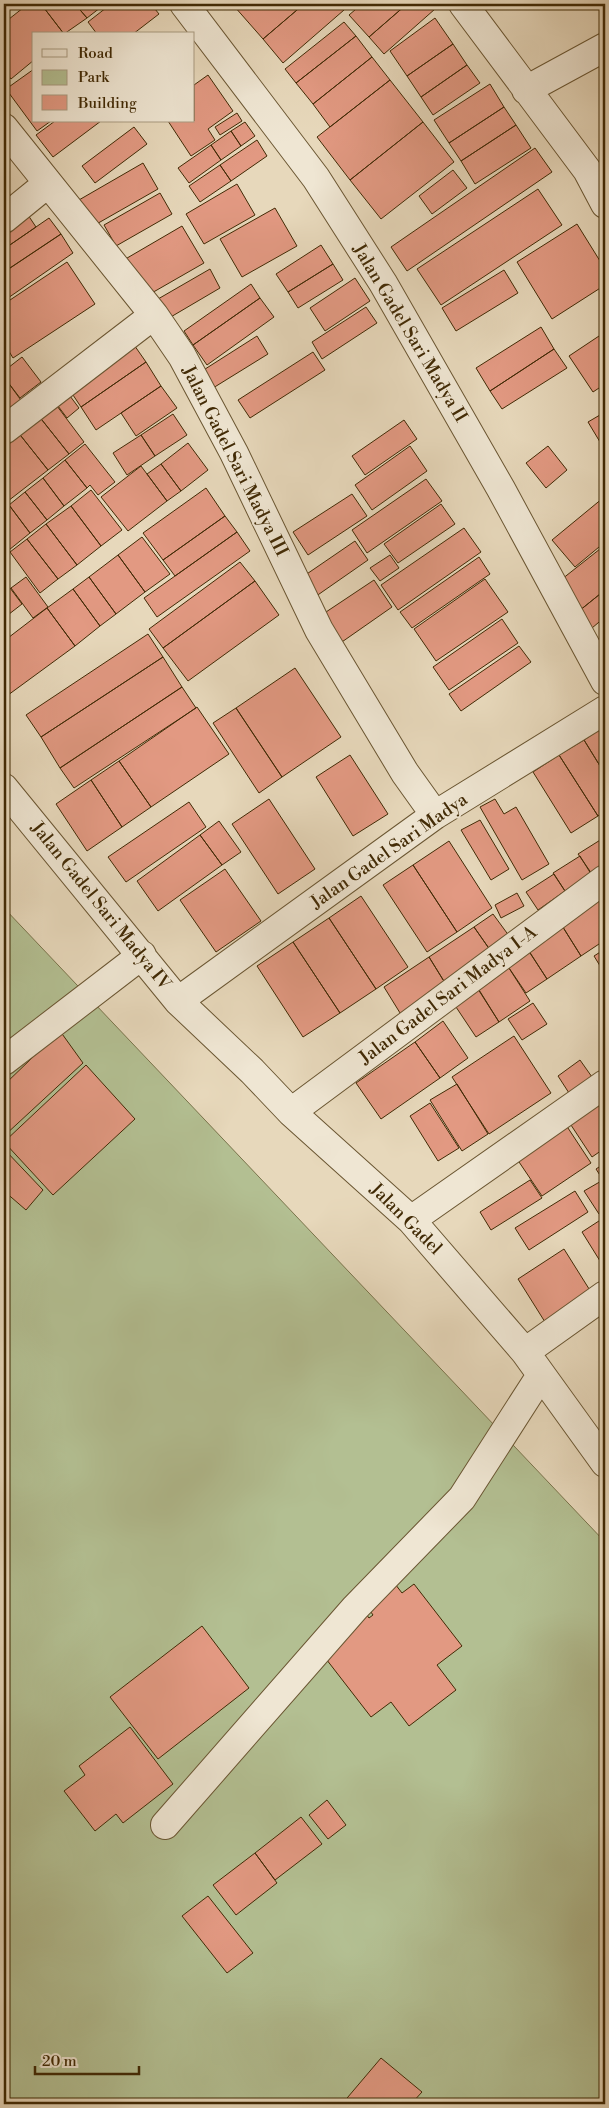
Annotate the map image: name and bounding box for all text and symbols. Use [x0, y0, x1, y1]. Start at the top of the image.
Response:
legend [32, 32, 195, 122]
text: Road [78, 44, 113, 63]
text: Park [78, 68, 110, 87]
text: Building [77, 94, 137, 113]
street label: Jalan Gadel Sari Madya II [347, 239, 473, 427]
street label: Jalan Gadel Sari Madya III [176, 361, 293, 560]
street label: Jalan Gadel Sari Madya [305, 787, 473, 915]
street label: Jalan Gadel Sari Madya IV [25, 816, 176, 995]
street label: Jalan Gadel Sari Madya I-A [354, 920, 542, 1070]
street label: Jalan Gadel [364, 1177, 447, 1260]
scale bar [35, 2043, 139, 2075]
text: 20 m [42, 2052, 77, 2071]

